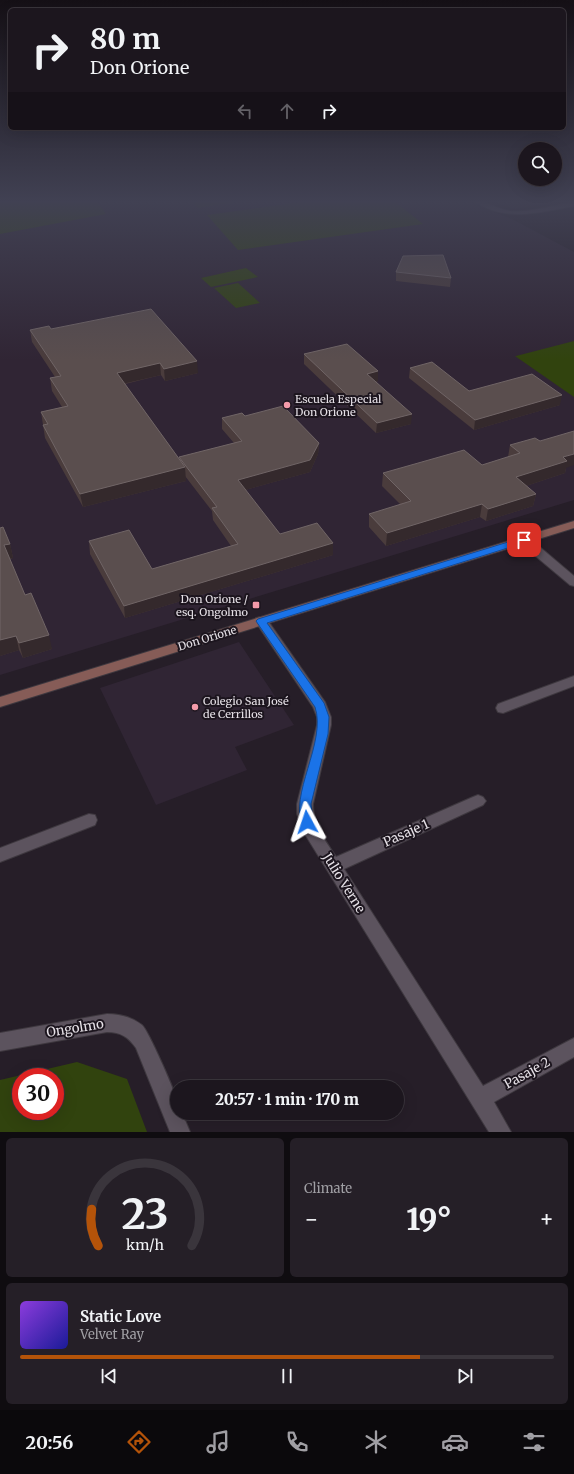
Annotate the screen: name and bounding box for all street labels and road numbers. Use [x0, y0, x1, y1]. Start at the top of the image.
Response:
street label: Don Orione [176, 622, 238, 654]
street label: Pasaje 1 [380, 815, 432, 851]
street label: Julio Verne [318, 849, 369, 916]
street label: Ongolmo [45, 1015, 105, 1041]
street label: Pasaje 2 [501, 1053, 553, 1093]

